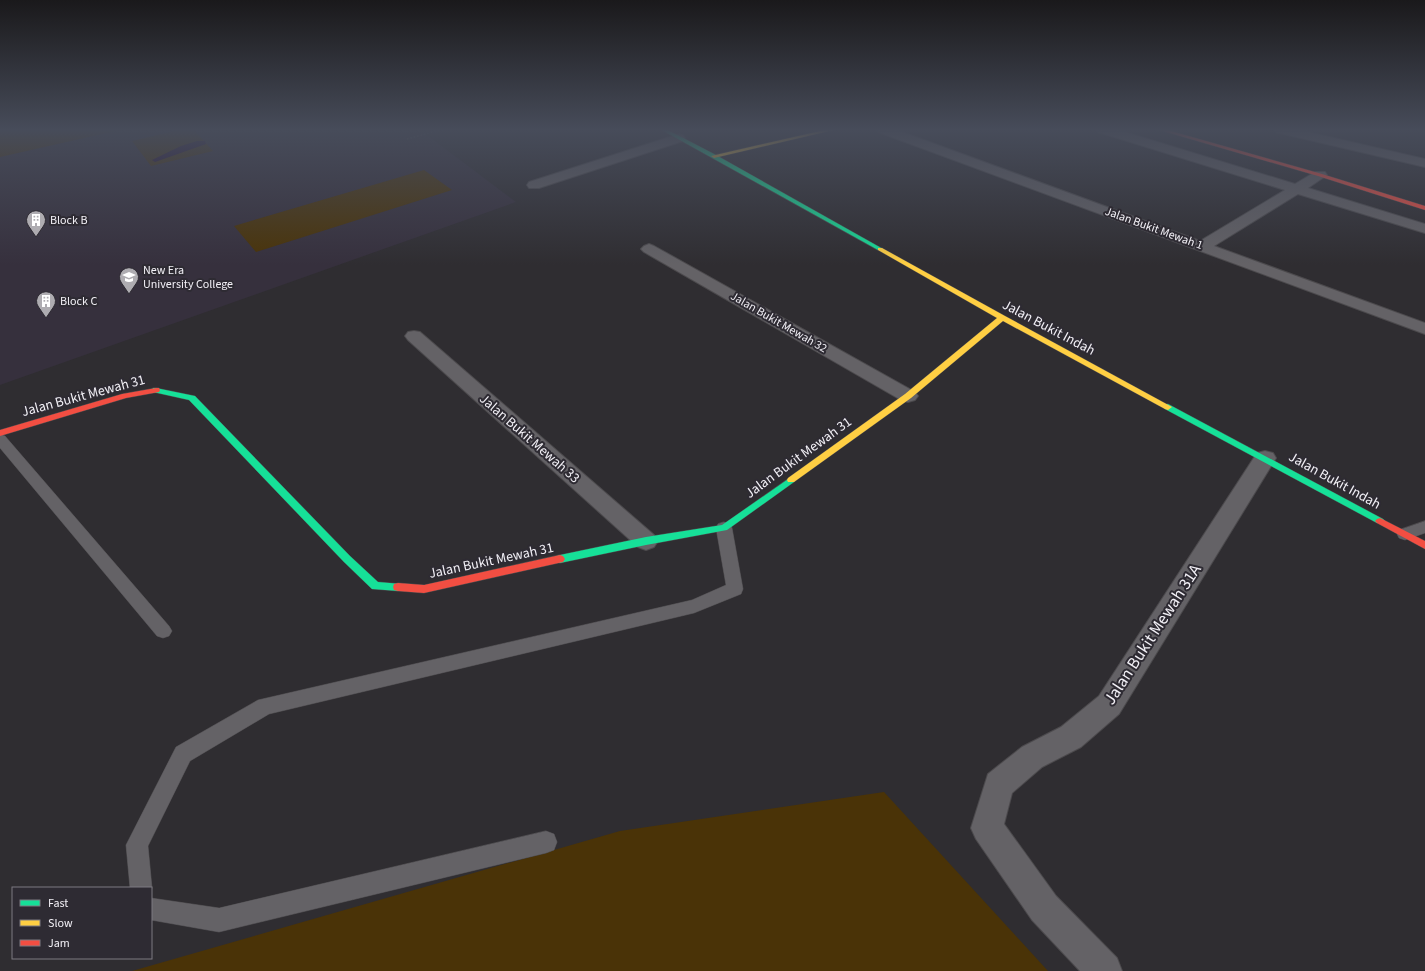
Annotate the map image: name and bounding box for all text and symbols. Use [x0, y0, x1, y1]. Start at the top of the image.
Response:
street label: Jalan Bukit Mewah 1 [1103, 203, 1205, 254]
building icon: Block B [25, 209, 47, 237]
place label: Block B [50, 212, 88, 229]
place label: New Era University College [143, 262, 233, 293]
school or university icon: New Era University College [118, 266, 140, 294]
street label: Jalan Bukit Mewah 32 [727, 288, 830, 357]
building icon: Block C [35, 290, 57, 318]
place label: Block C [60, 293, 97, 310]
street label: Jalan Bukit Indah [999, 295, 1098, 361]
street label: Jalan Bukit Mewah 31 [19, 370, 147, 422]
street label: Jalan Bukit Mewah 33 [475, 390, 584, 488]
street label: Jalan Bukit Mewah 31 [741, 412, 856, 503]
street label: Jalan Bukit Indah [1285, 447, 1384, 514]
street label: Jalan Bukit Mewah 31 [427, 538, 555, 584]
street label: Jalan Bukit Mewah 31A [1098, 559, 1208, 710]
legend [12, 887, 152, 959]
text: Fast [48, 895, 68, 912]
text: Slow [48, 915, 73, 932]
text: Jam [48, 935, 70, 952]

